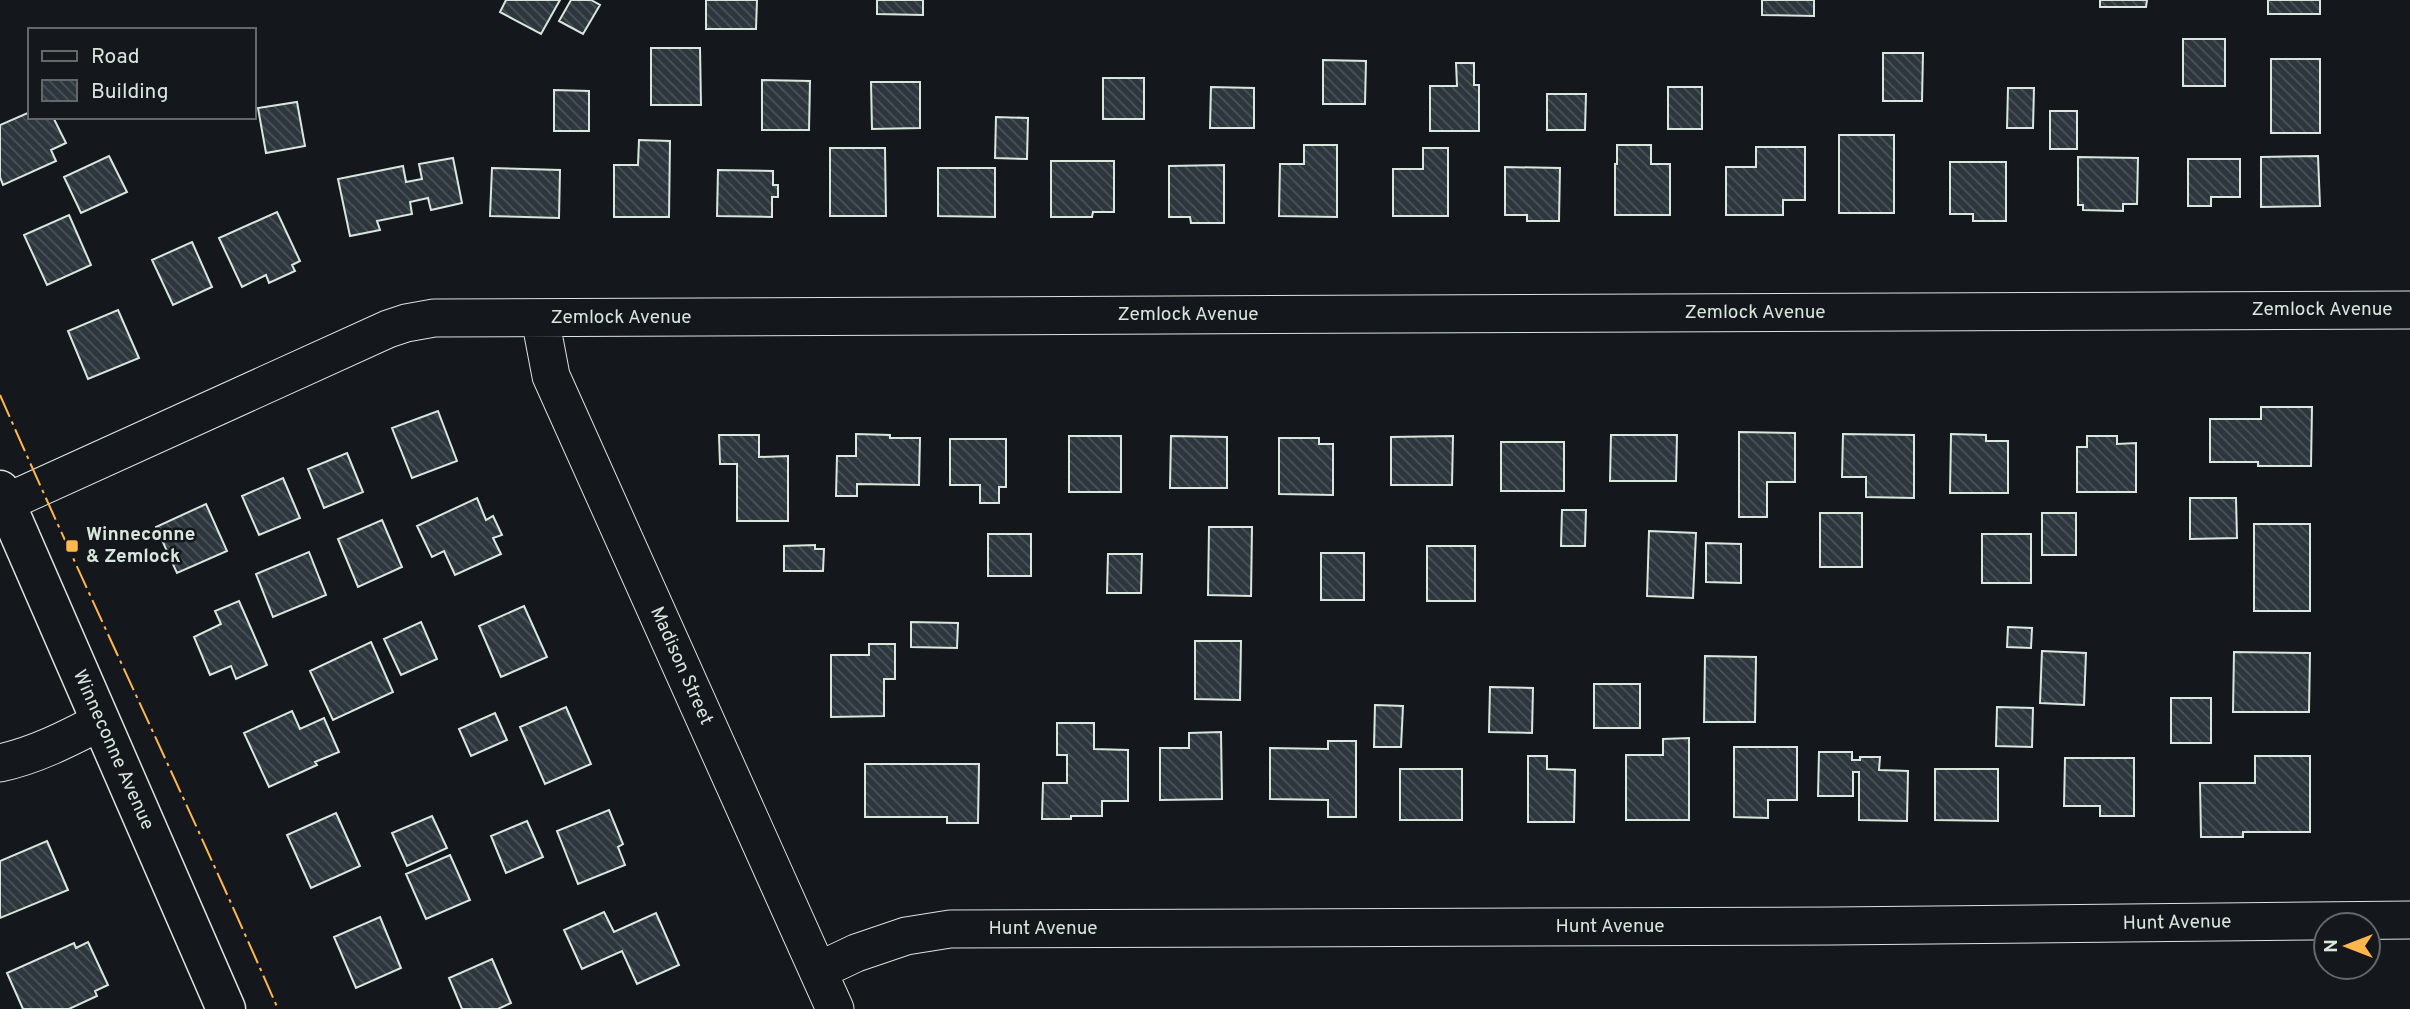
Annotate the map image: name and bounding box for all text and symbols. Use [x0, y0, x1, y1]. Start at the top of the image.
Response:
legend [28, 28, 256, 119]
text: Road [91, 44, 140, 71]
text: Building [91, 79, 169, 106]
street label: Zemlock Avenue [2251, 298, 2393, 322]
street label: Zemlock Avenue [1684, 301, 1826, 325]
street label: Zemlock Avenue [1117, 303, 1259, 327]
street label: Zemlock Avenue [550, 306, 692, 330]
place label: Winneconne & Zemlock [86, 523, 195, 569]
marker: Winneconne & Zemlock [64, 538, 80, 554]
street label: Madison Street [644, 603, 718, 729]
street label: Winneconne Avenue [67, 666, 159, 834]
street label: Hunt Avenue [2122, 910, 2232, 936]
north arrow [2312, 911, 2382, 981]
street label: Hunt Avenue [1556, 915, 1664, 939]
street label: Hunt Avenue [989, 917, 1097, 941]
text: N [2320, 939, 2344, 953]

